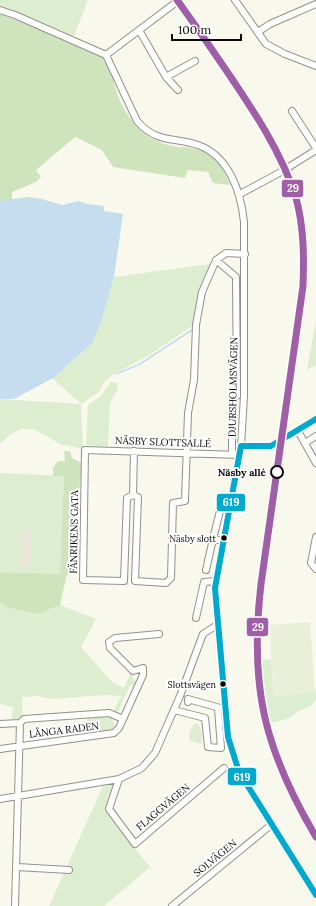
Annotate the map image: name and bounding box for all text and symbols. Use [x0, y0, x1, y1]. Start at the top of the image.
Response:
scale bar [172, 16, 241, 42]
text: 100 m [178, 22, 211, 37]
line badge: 29 [281, 179, 304, 198]
text: 29 [287, 181, 299, 195]
street label: DJURSHOLMSVÄGEN [226, 336, 240, 437]
street label: NÄSBY SLOTTSALLÉ [115, 434, 211, 450]
marker: Näsby allé [270, 465, 284, 479]
place label: Näsby allé [218, 466, 267, 479]
street label: FÄNRIKENS GATA [67, 489, 81, 574]
line badge: 619 [216, 493, 246, 512]
text: 619 [222, 495, 240, 509]
place label: Näsby slott [169, 533, 217, 544]
marker: Näsby slott [219, 533, 229, 543]
line badge: 29 [246, 617, 269, 637]
text: 29 [252, 620, 264, 634]
place label: Slottsvägen [168, 679, 217, 690]
marker: Slottsvägen [218, 679, 228, 689]
street label: LÅNGA RADEN [28, 719, 100, 741]
line badge: 619 [227, 767, 257, 786]
text: 619 [233, 770, 251, 784]
street label: FLAGGVÄGEN [133, 780, 193, 833]
street label: SOLVÄGEN [191, 836, 240, 880]

